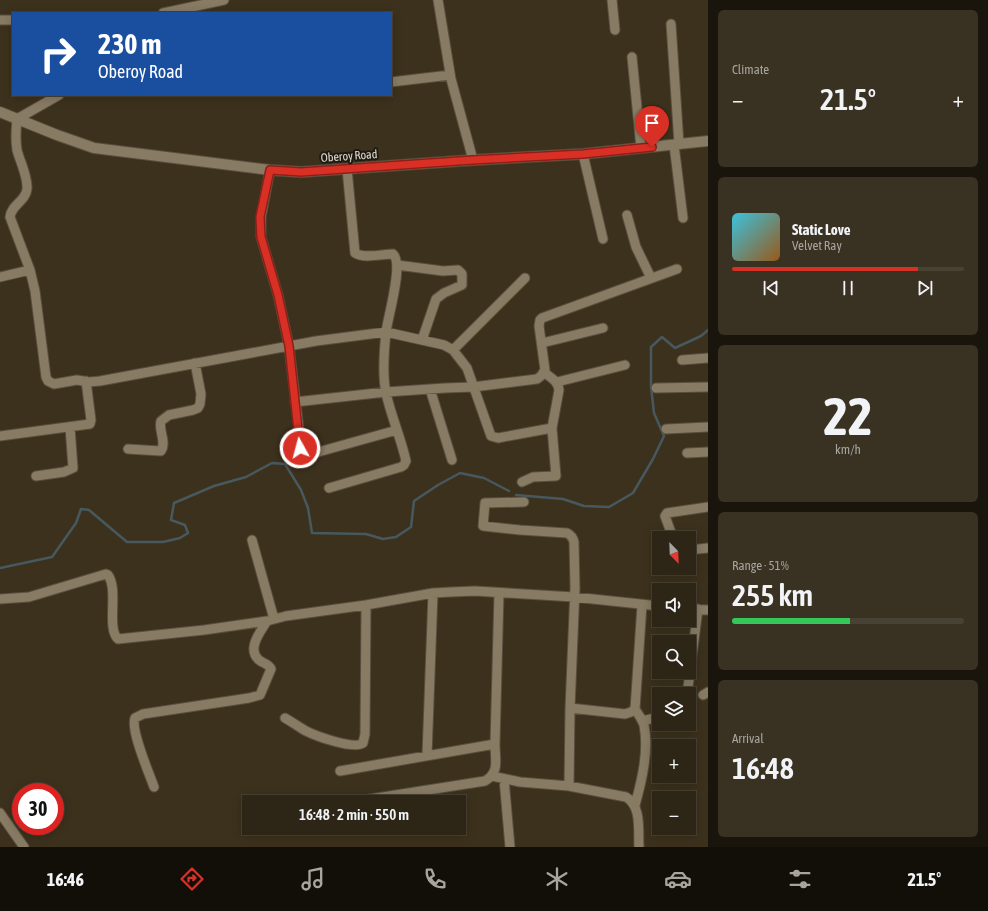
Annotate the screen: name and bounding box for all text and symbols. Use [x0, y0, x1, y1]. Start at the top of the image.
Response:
icon: right [32, 28, 84, 80]
text: 230 m [98, 28, 161, 60]
text: Oberoy Road [98, 61, 183, 82]
text: Climate [732, 62, 769, 77]
text: 21.5° [820, 82, 876, 116]
text: − [732, 86, 743, 112]
text: + [953, 86, 964, 112]
pin [635, 106, 669, 147]
icon: arrive [641, 112, 663, 134]
street label: Oberoy Road [320, 147, 378, 165]
text: Static Love [792, 221, 851, 238]
text: Velvet Ray [792, 238, 842, 253]
icon: previous [760, 277, 782, 299]
icon: pause [837, 277, 859, 299]
icon: next [914, 277, 936, 299]
text: 22 [824, 386, 872, 446]
position arrow [279, 427, 321, 469]
text: km/h [835, 442, 861, 457]
north arrow [652, 531, 696, 575]
map controls [652, 531, 696, 835]
text: Range · 51% [732, 558, 789, 573]
text: 255 km [732, 578, 813, 612]
button: sound [652, 583, 696, 627]
button: search [652, 635, 696, 679]
button: layers [652, 687, 696, 731]
text: Arrival [732, 731, 764, 746]
button: + [652, 739, 696, 783]
text: 16:48 [732, 751, 794, 785]
speed limit sign: 30 [12, 783, 64, 835]
button: − [652, 791, 696, 835]
text: 16:48 · 2 min · 550 m [299, 806, 409, 823]
icon: directions [178, 865, 206, 893]
icon: music [299, 865, 327, 893]
icon: phone [421, 865, 449, 893]
icon: climate [543, 865, 571, 893]
icon: car [664, 865, 692, 893]
icon: filters [786, 865, 814, 893]
text: 16:46 [47, 869, 84, 890]
text: 21.5° [908, 869, 941, 890]

